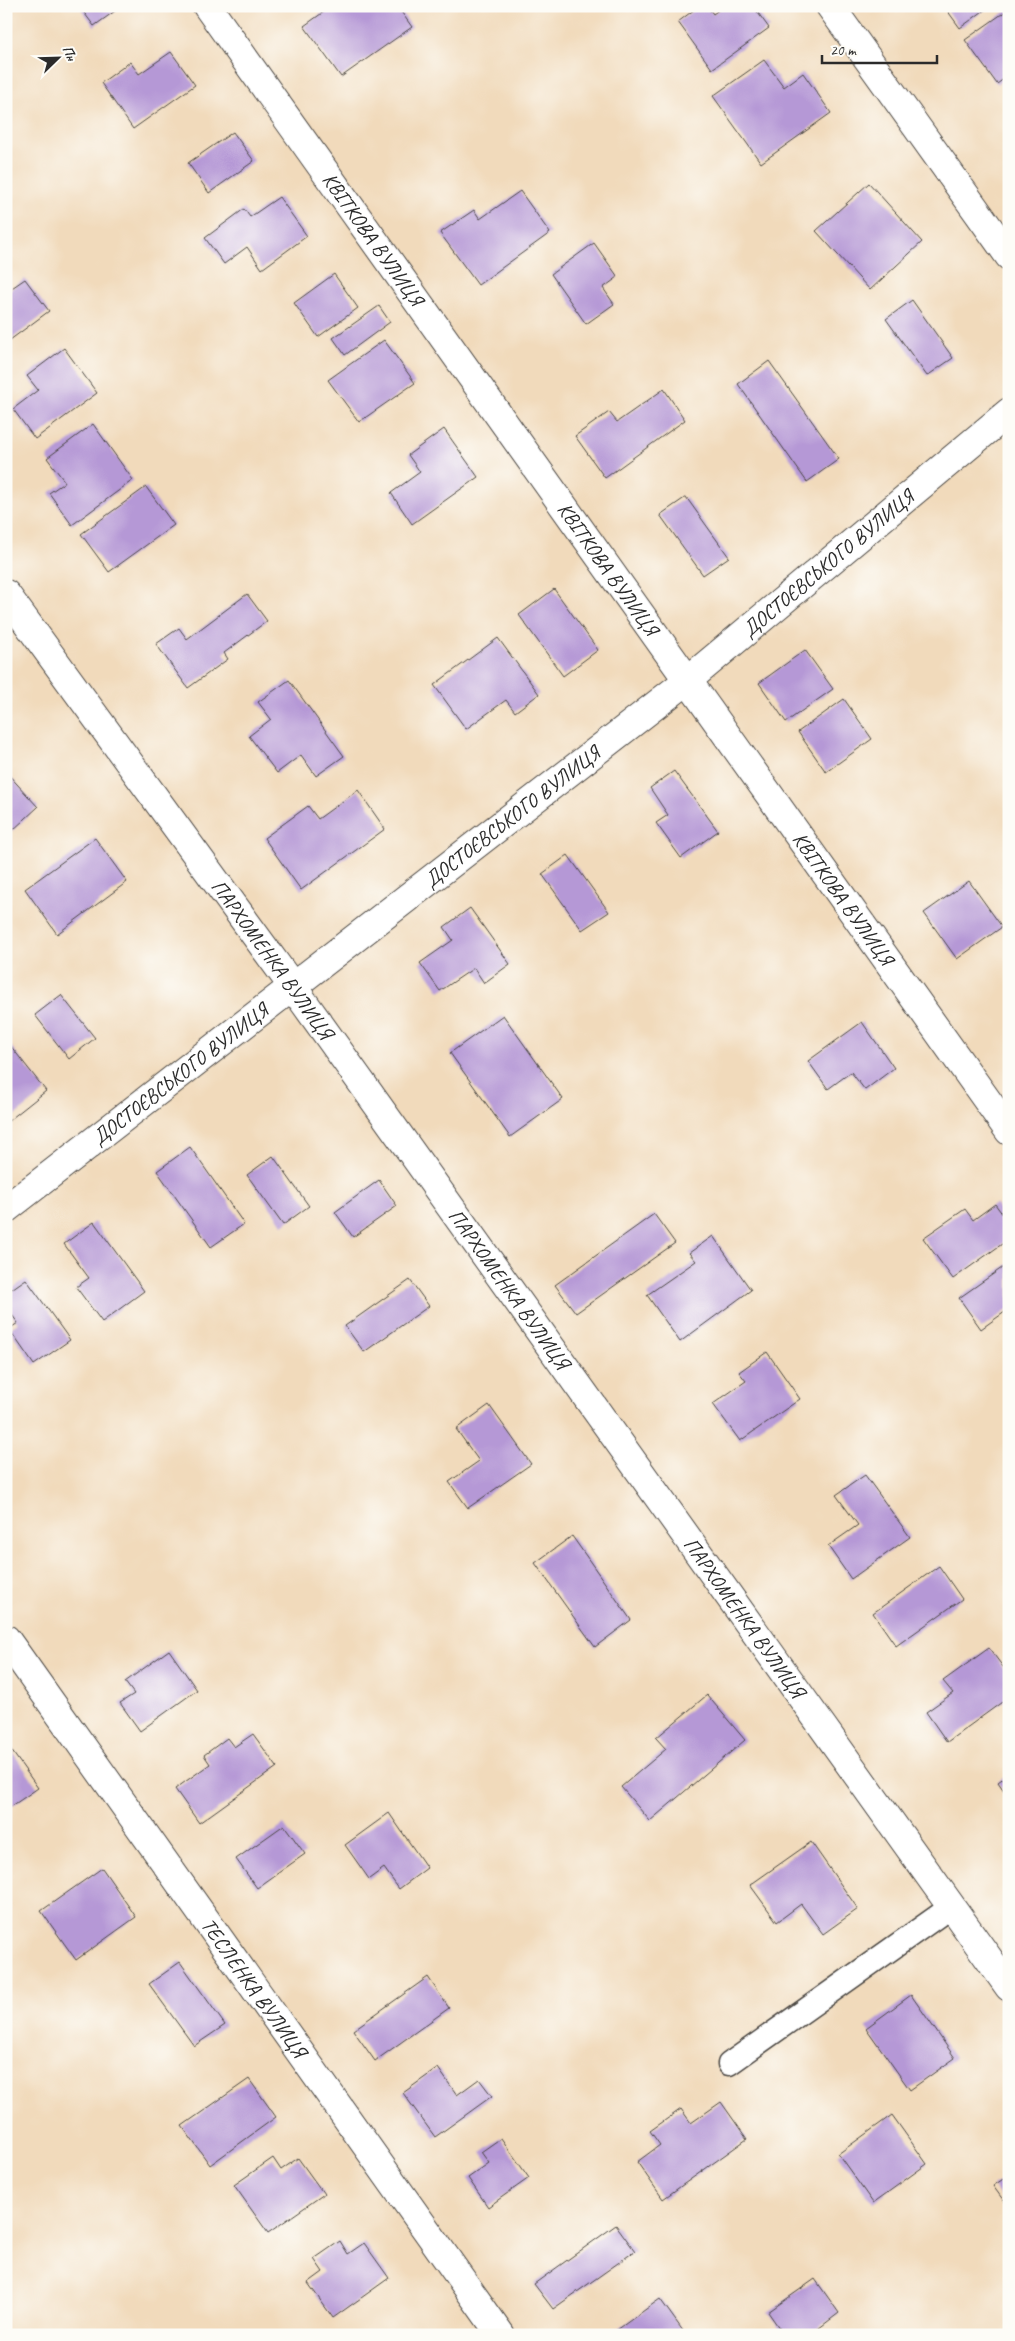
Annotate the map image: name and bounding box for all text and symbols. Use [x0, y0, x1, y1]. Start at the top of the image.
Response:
north arrow [32, 32, 82, 82]
scale bar [822, 32, 938, 64]
text: 20 m [830, 41, 857, 60]
text: Пн [59, 43, 81, 64]
street label: КВІТКОВА ВУЛИЦЯ [317, 167, 431, 313]
street label: ДОСТОЄВСЬКОГО ВУЛИЦЯ [736, 482, 921, 643]
street label: КВІТКОВА ВУЛИЦЯ [552, 497, 666, 643]
street label: ДОСТОЄВСЬКОГО ВУЛИЦЯ [418, 738, 608, 893]
street label: КВІТКОВА ВУЛИЦЯ [787, 827, 901, 973]
street label: ПАРХОМЕНКА ВУЛИЦЯ [206, 874, 341, 1047]
street label: ДОСТОЄВСЬКОГО ВУЛИЦЯ [87, 996, 276, 1151]
street label: ПАРХОМЕНКА ВУЛИЦЯ [443, 1204, 577, 1377]
street label: ПАРХОМЕНКА ВУЛИЦЯ [678, 1532, 813, 1706]
street label: ТЕСЛЕНКА ВУЛИЦЯ [196, 1913, 314, 2065]

